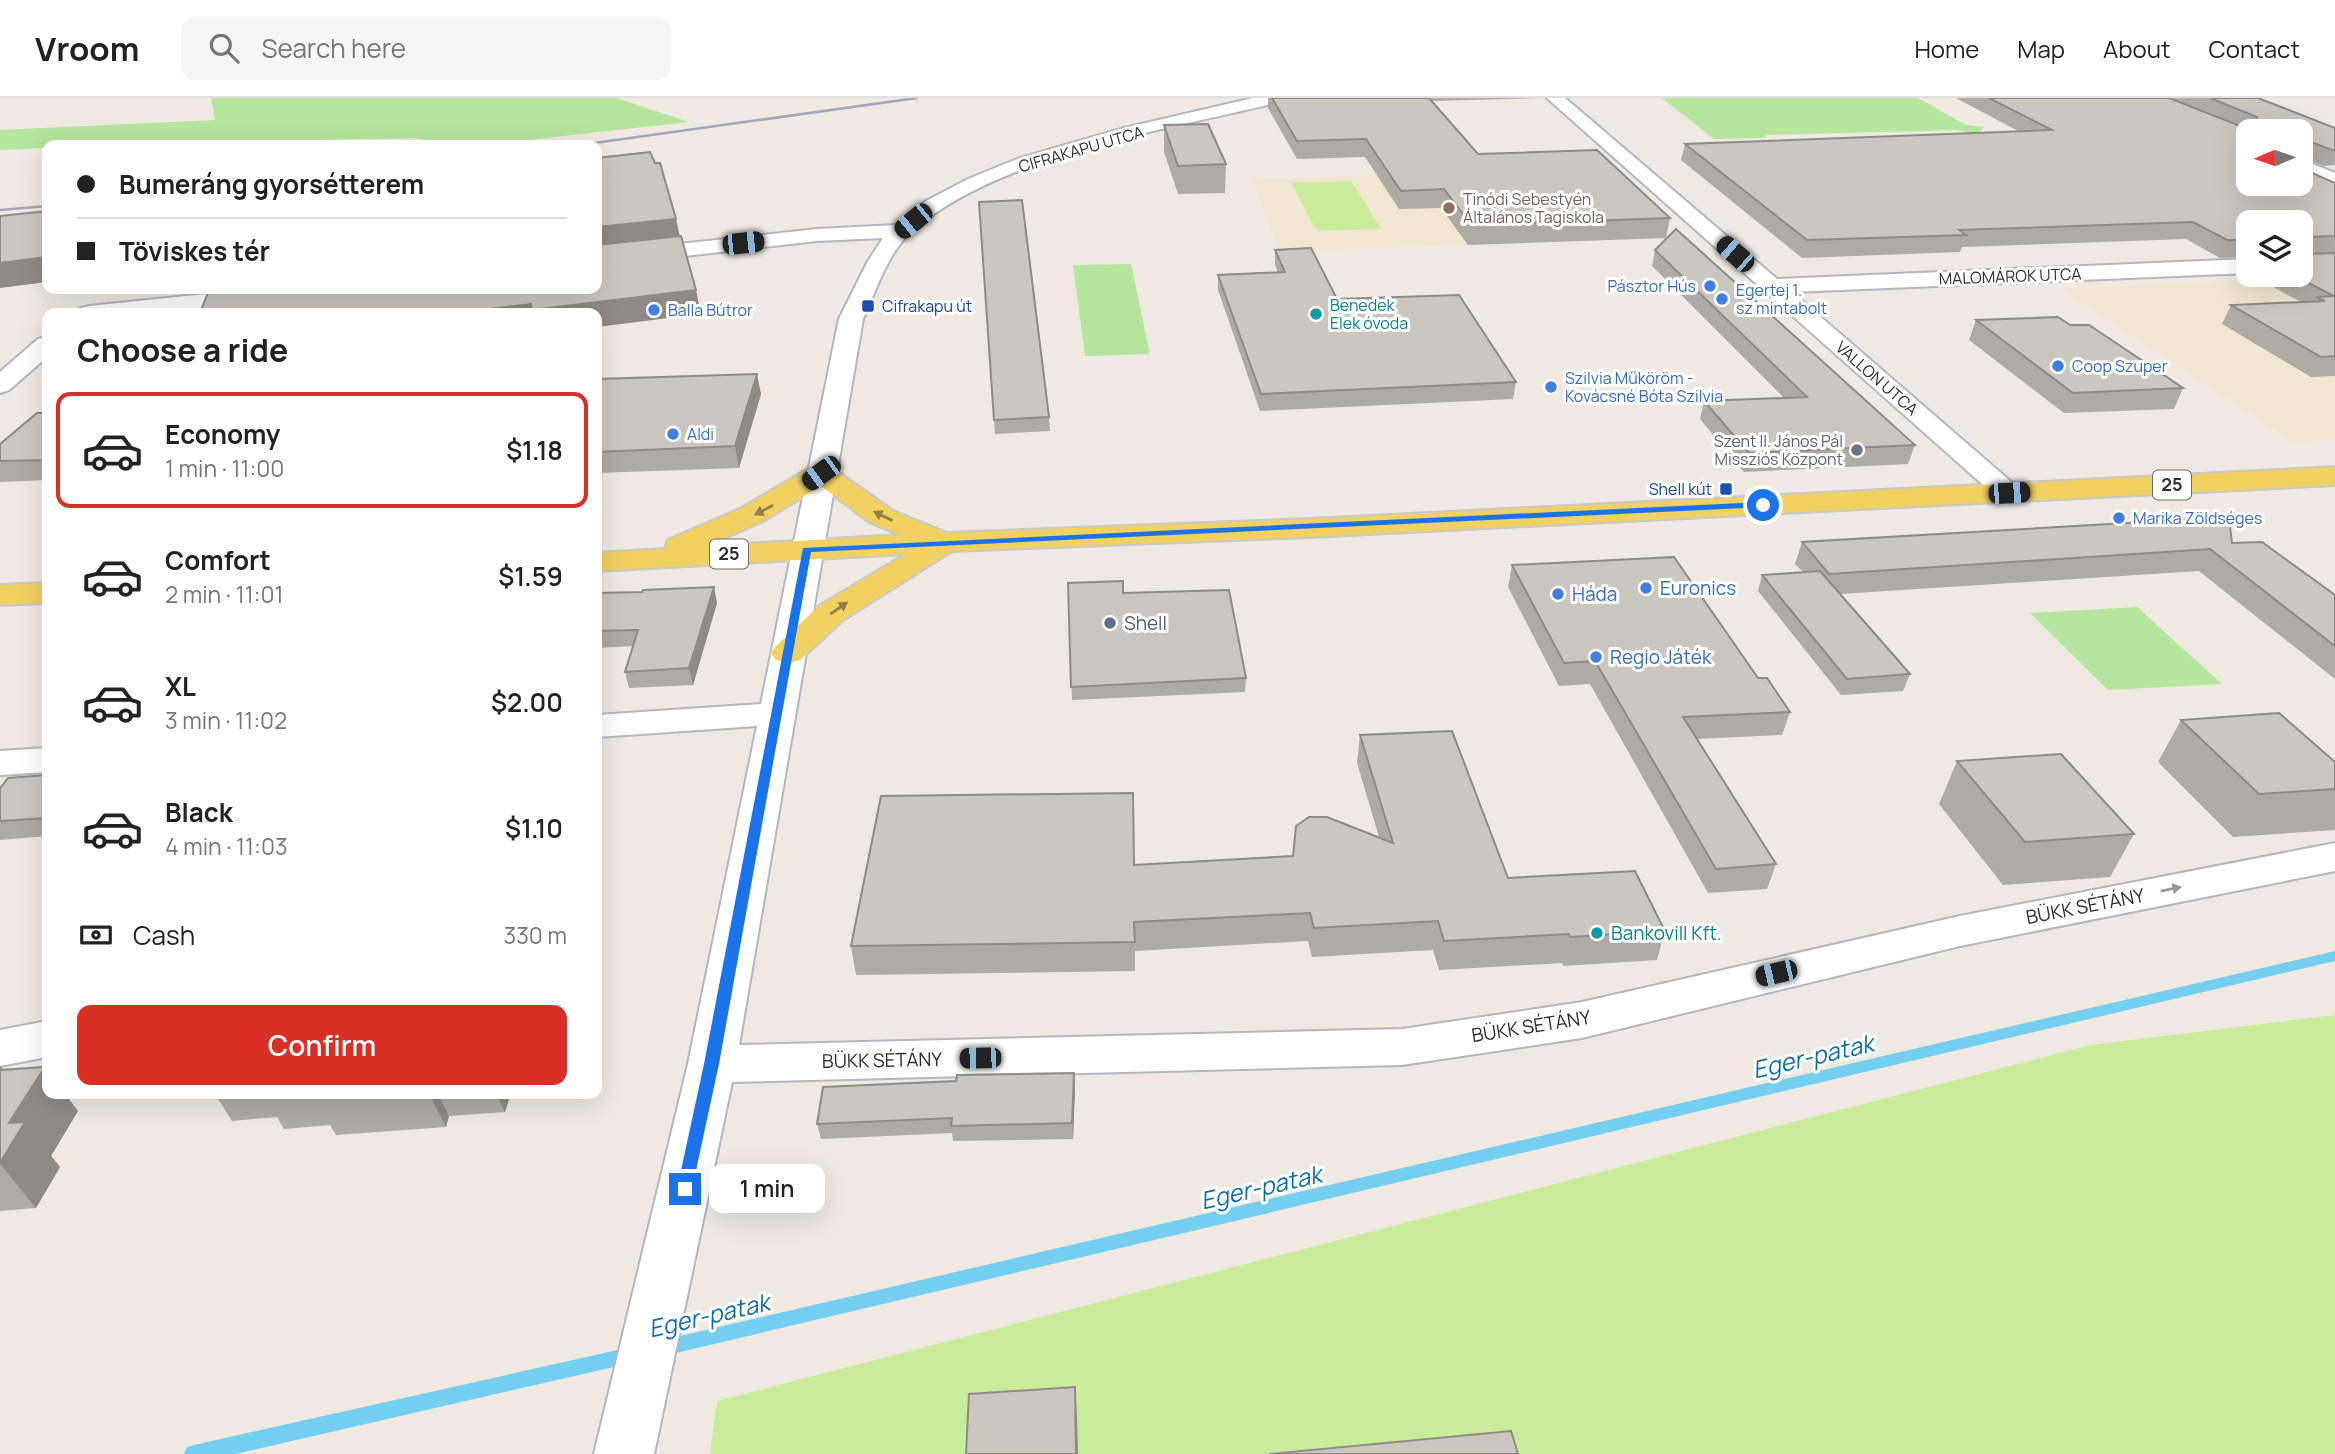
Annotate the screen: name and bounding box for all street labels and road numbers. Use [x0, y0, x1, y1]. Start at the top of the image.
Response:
street label: CIFRAKAPU UTCA [1016, 121, 1146, 177]
street label: MALOMÁROK UTCA [1938, 263, 2082, 289]
street label: VALLON UTCA [1831, 336, 1923, 420]
road number: 25 [2153, 470, 2191, 500]
road number: 25 [710, 540, 748, 568]
street label: BÜKK SÉTÁNY [2024, 882, 2147, 930]
street label: BÜKK SÉTÁNY [1470, 1004, 1593, 1048]
street label: BÜKK SÉTÁNY [822, 1046, 943, 1074]

